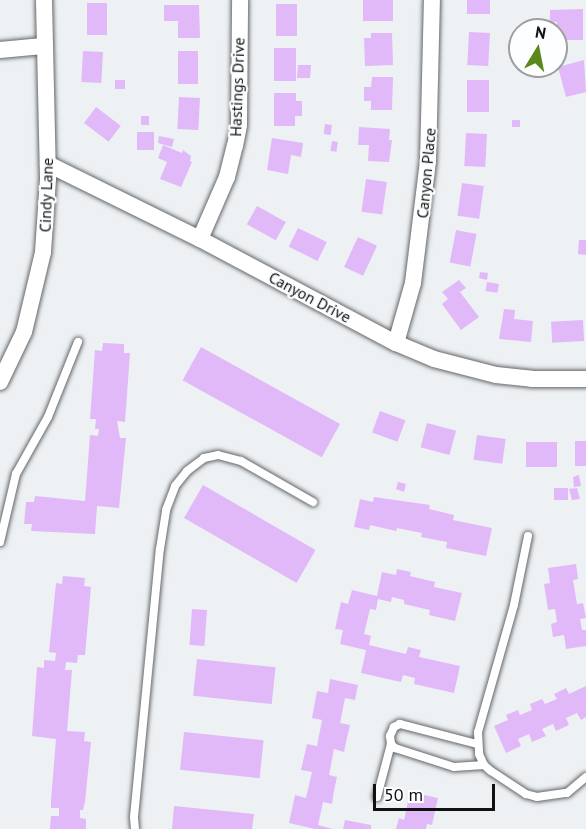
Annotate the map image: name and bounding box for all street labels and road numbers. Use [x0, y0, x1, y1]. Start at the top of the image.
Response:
street label: Hastings Drive [226, 37, 248, 137]
street label: Canyon Place [412, 127, 440, 219]
street label: Cindy Lane [35, 157, 57, 233]
street label: Canyon Drive [266, 267, 354, 327]

